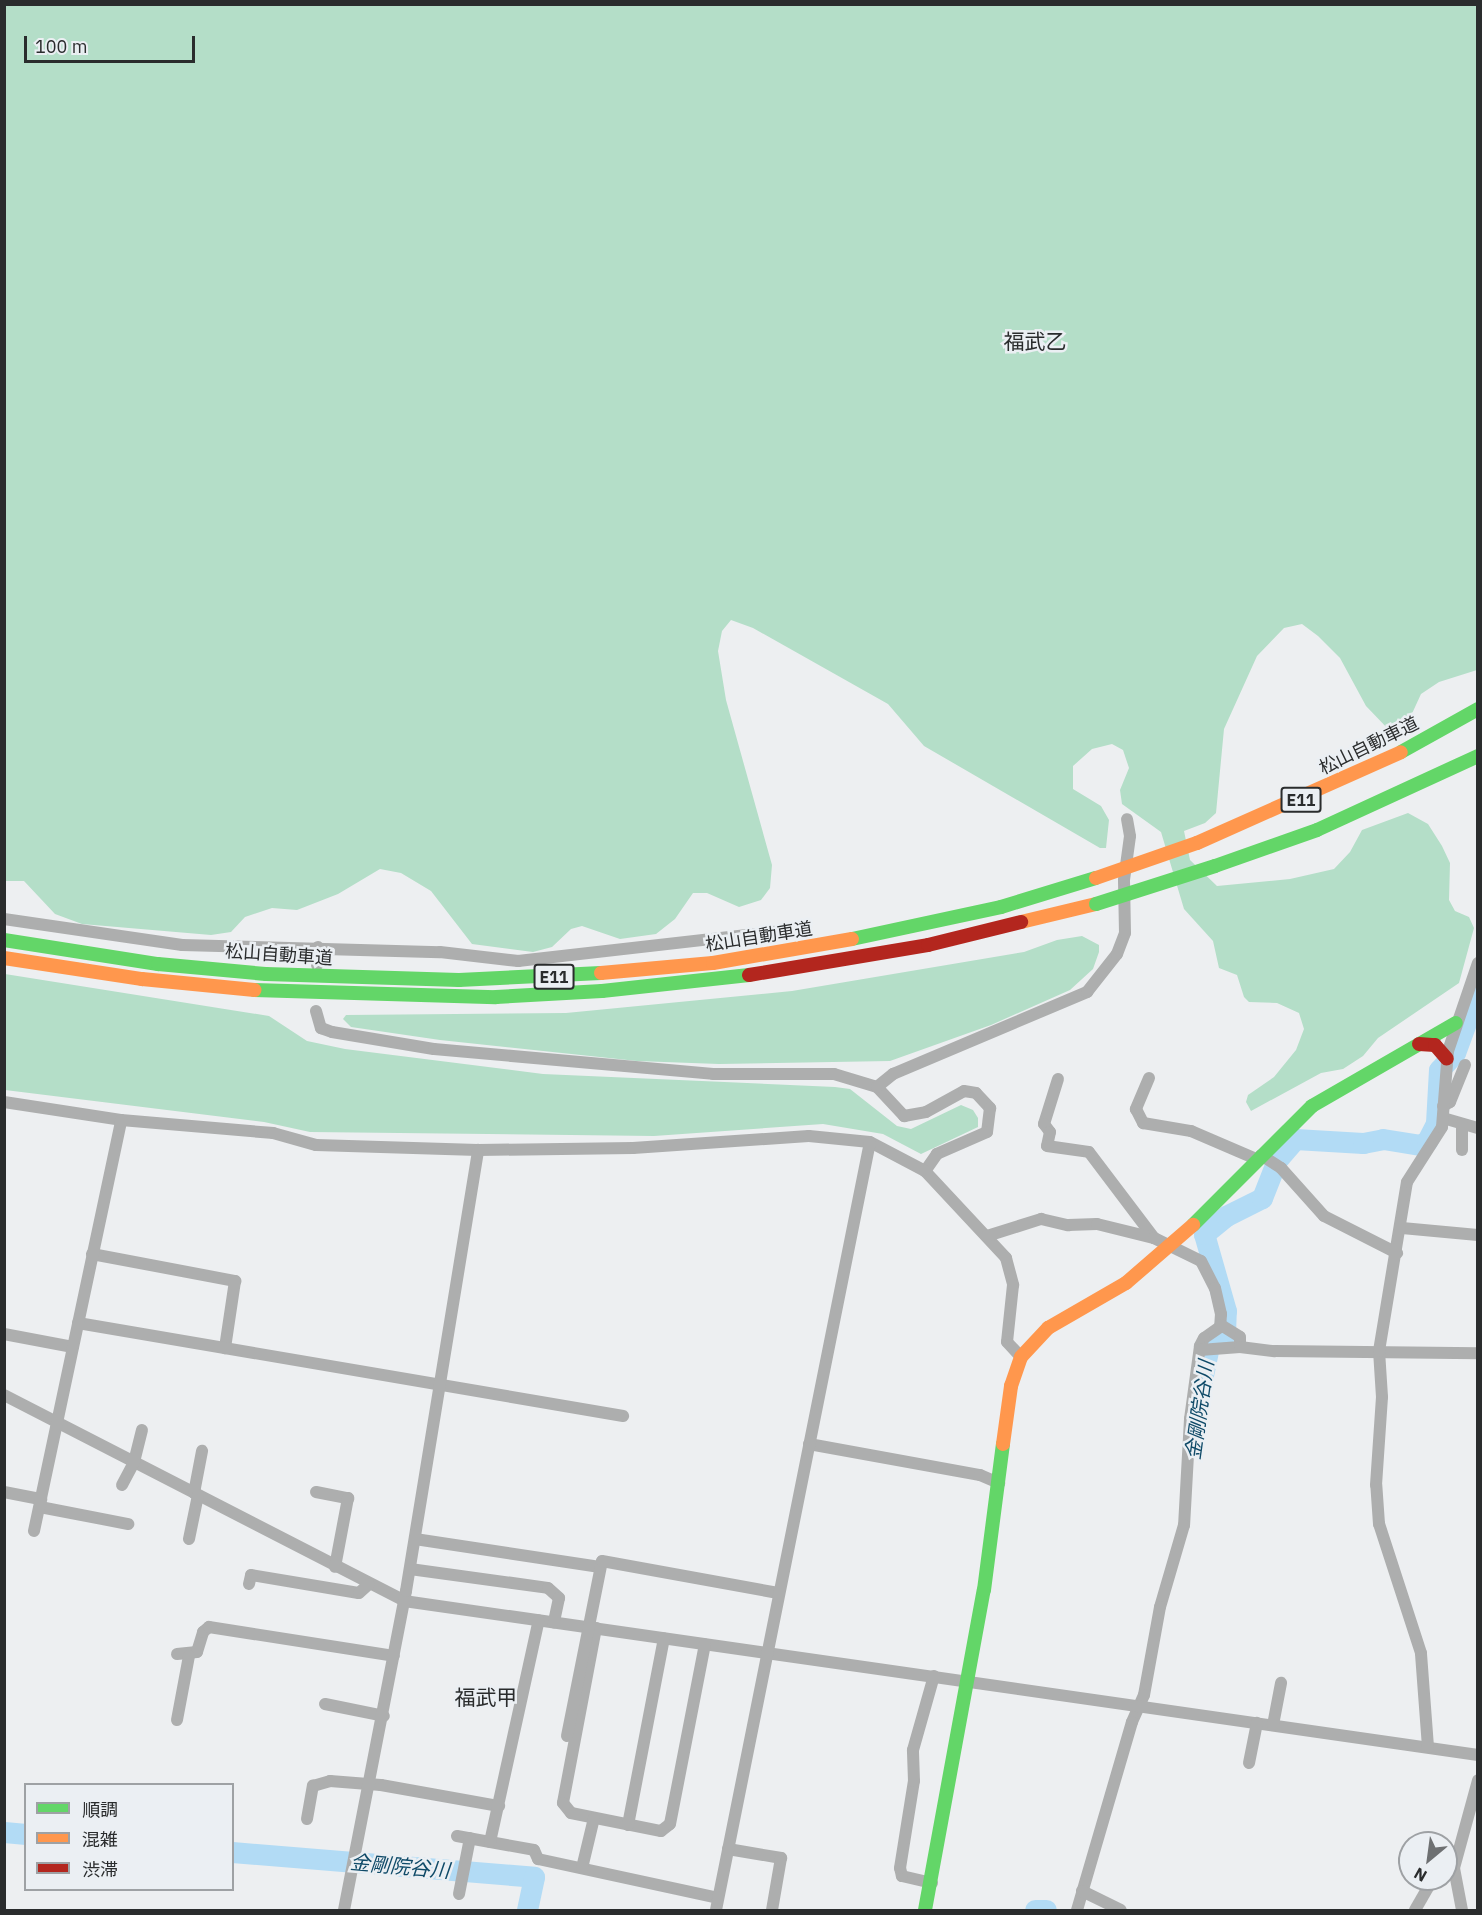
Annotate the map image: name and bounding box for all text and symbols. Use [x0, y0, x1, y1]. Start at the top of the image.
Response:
scale bar [27, 24, 198, 62]
text: 100 m [35, 35, 87, 58]
district label: 福武乙 [1004, 328, 1066, 354]
street label: 松山自動車道 [1316, 713, 1422, 779]
road number: E11 [1280, 787, 1322, 813]
street label: 松山自動車道 [704, 918, 814, 956]
street label: 松山自動車道 [224, 940, 334, 970]
road number: E11 [533, 964, 575, 990]
water label: 金剛院谷川 [1180, 1359, 1218, 1461]
district label: 福武甲 [455, 1684, 517, 1710]
legend [24, 1783, 234, 1891]
text: 順調 [82, 1798, 118, 1821]
text: 混雑 [82, 1828, 118, 1851]
north arrow [1398, 1831, 1458, 1891]
water label: 金剛院谷川 [349, 1850, 451, 1882]
text: 渋滞 [82, 1858, 118, 1881]
text: N [1410, 1863, 1430, 1887]

